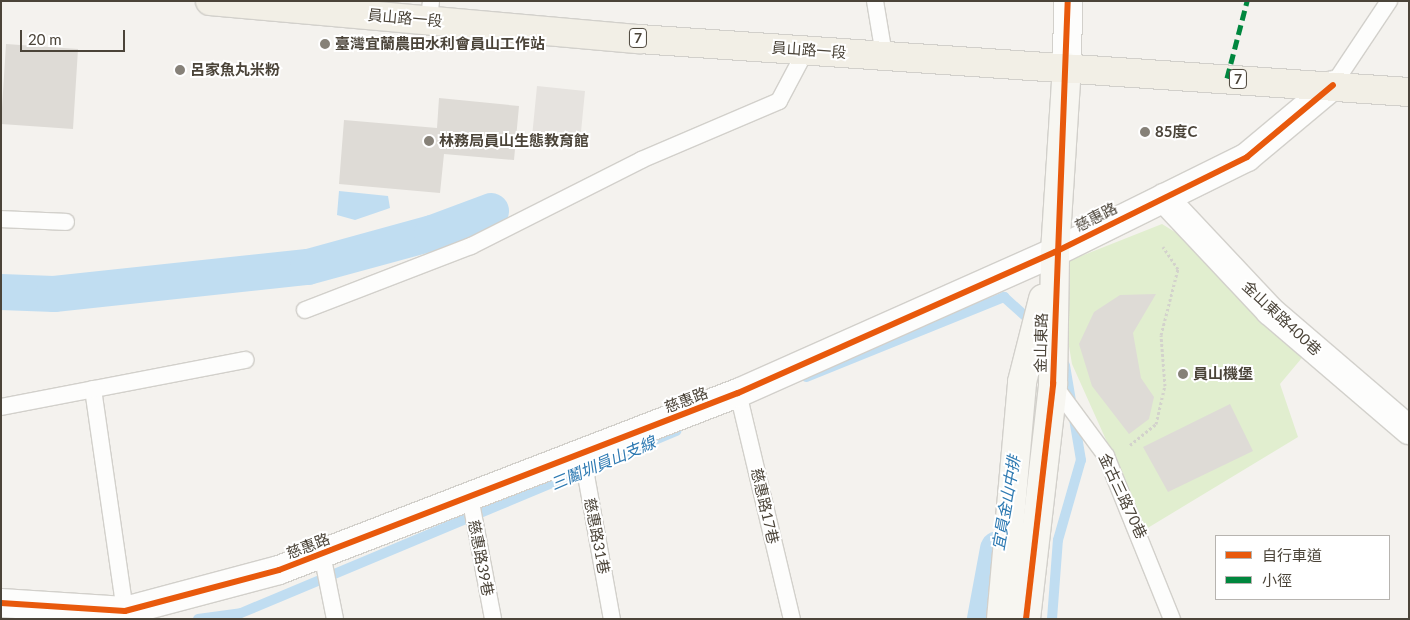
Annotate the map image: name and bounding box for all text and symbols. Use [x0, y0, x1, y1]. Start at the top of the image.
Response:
street label: 員山路一段 [367, 6, 443, 30]
scale bar [22, 20, 128, 52]
road number: 7 [628, 26, 648, 49]
text: 20 m [28, 30, 62, 48]
place label: 臺灣宜蘭農田水利會員山工作站 [335, 35, 545, 53]
marker: 臺灣宜蘭農田水利會員山工作站 [319, 38, 331, 50]
street label: 員山路一段 [771, 38, 847, 62]
place label: 呂家魚丸米粉 [190, 61, 280, 79]
marker: 呂家魚丸米粉 [174, 64, 186, 76]
road number: 7 [1228, 68, 1248, 90]
place label: 85度C [1155, 123, 1197, 141]
marker: 85度C [1139, 126, 1151, 138]
place label: 林務局員山生態教育館 [439, 132, 589, 150]
marker: 林務局員山生態教育館 [423, 135, 435, 147]
street label: 慈惠路 [1072, 199, 1120, 235]
street label: 金山東路400巷 [1239, 277, 1325, 359]
street label: 金山東路 [1031, 313, 1051, 373]
place label: 員山機堡 [1193, 365, 1253, 383]
marker: 員山機堡 [1177, 368, 1189, 380]
street label: 慈惠路 [662, 384, 710, 416]
water label: 三鬮圳員山支線 [548, 432, 658, 494]
street label: 金古三路70巷 [1095, 450, 1151, 542]
water label: 宜員金山中排 [988, 454, 1024, 552]
street label: 慈惠路17巷 [748, 466, 782, 546]
street label: 慈惠路31巷 [581, 496, 613, 576]
street label: 慈惠路39巷 [465, 518, 497, 598]
street label: 慈惠路 [284, 530, 332, 562]
legend [1215, 535, 1390, 600]
text: 自行車道 [1262, 546, 1322, 564]
text: 小徑 [1262, 571, 1292, 589]

